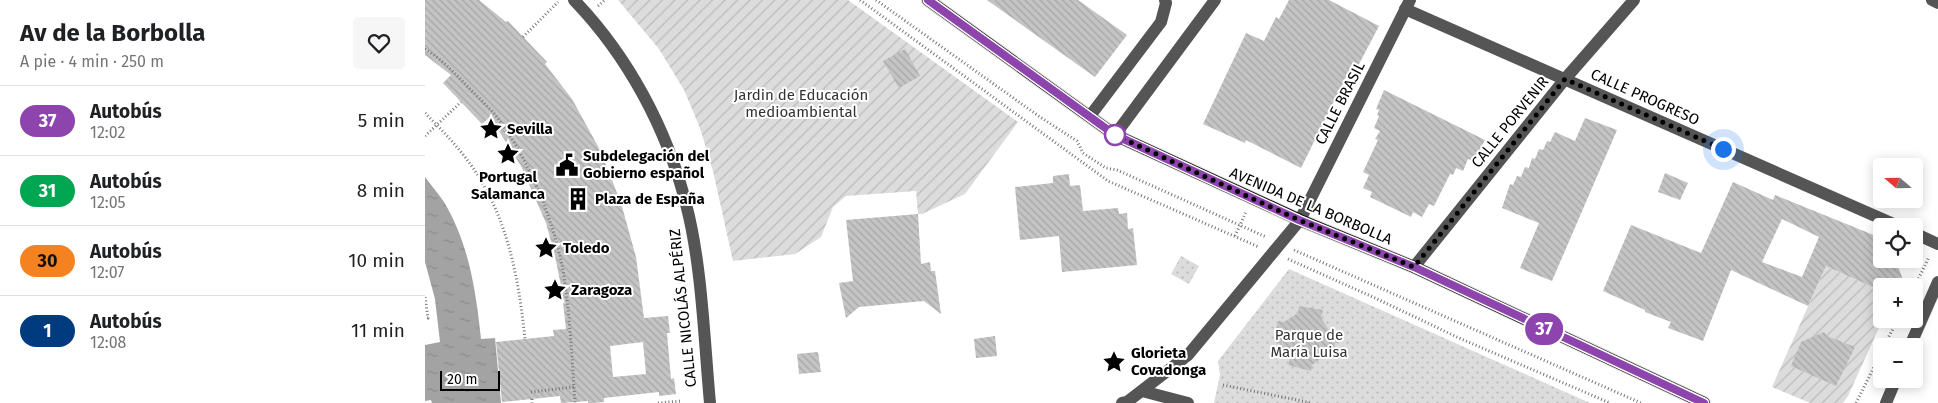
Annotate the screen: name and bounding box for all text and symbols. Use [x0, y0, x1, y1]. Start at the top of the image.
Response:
button: heart [353, 17, 405, 69]
text: Av de la Borbolla [20, 19, 205, 47]
text: A pie · 4 min · 250 m [20, 52, 164, 71]
street label: CALLE BRASIL [1311, 58, 1369, 148]
street label: CALLE PROGRESO [1588, 65, 1702, 129]
street label: CALLE PORVENIR [1468, 73, 1552, 171]
park label: Jardin de Educación medioambiental [734, 86, 868, 121]
text: Autobús [90, 100, 162, 123]
text: 5 min [358, 109, 405, 132]
text: 37 [39, 110, 56, 132]
place icon: Sevilla [478, 116, 504, 142]
place label: Sevilla [507, 120, 553, 138]
text: 12:02 [90, 123, 125, 142]
unlabelled marker [1104, 124, 1126, 146]
your location [1711, 137, 1736, 162]
place icon: Portugal Salamanca [495, 141, 521, 167]
place label: Subdelegación del Gobierno español [583, 147, 710, 182]
public building icon: Subdelegación del Gobierno español [554, 152, 580, 178]
north arrow [1873, 158, 1923, 208]
map controls [1873, 158, 1923, 388]
street label: AVENIDA DE LA BORBOLLA [1227, 164, 1395, 249]
place label: Portugal Salamanca [471, 168, 545, 203]
text: Autobús [90, 170, 162, 193]
text: 8 min [357, 179, 405, 202]
text: 31 [39, 180, 56, 202]
building icon: Plaza de España [565, 186, 591, 212]
place label: Plaza de España [595, 190, 705, 208]
text: 12:05 [90, 193, 126, 212]
button: locate [1873, 218, 1923, 268]
street label: CALLE NICOLÁS ALPÉRIZ [666, 228, 700, 388]
place icon: Toledo [533, 235, 559, 261]
place label: Toledo [563, 239, 610, 257]
text: Autobús [90, 240, 162, 263]
text: 10 min [348, 249, 405, 272]
text: 30 [38, 250, 57, 272]
text: 12:07 [90, 263, 124, 282]
place icon: Zaragoza [542, 277, 568, 303]
button: + [1873, 278, 1923, 328]
place label: Zaragoza [571, 281, 632, 299]
text: Autobús [90, 310, 162, 333]
line badge: 37 [1521, 313, 1567, 345]
text: 37 [1535, 318, 1553, 340]
text: 11 min [351, 319, 405, 342]
text: 1 [43, 320, 52, 342]
park label: Parque de María Luisa [1270, 326, 1348, 361]
text: 12:08 [90, 333, 126, 352]
button: − [1873, 338, 1923, 388]
place label: Glorieta Covadonga [1131, 344, 1206, 379]
place icon: Glorieta Covadonga [1101, 349, 1127, 375]
scale bar [440, 368, 500, 391]
text: 20 m [447, 371, 477, 388]

